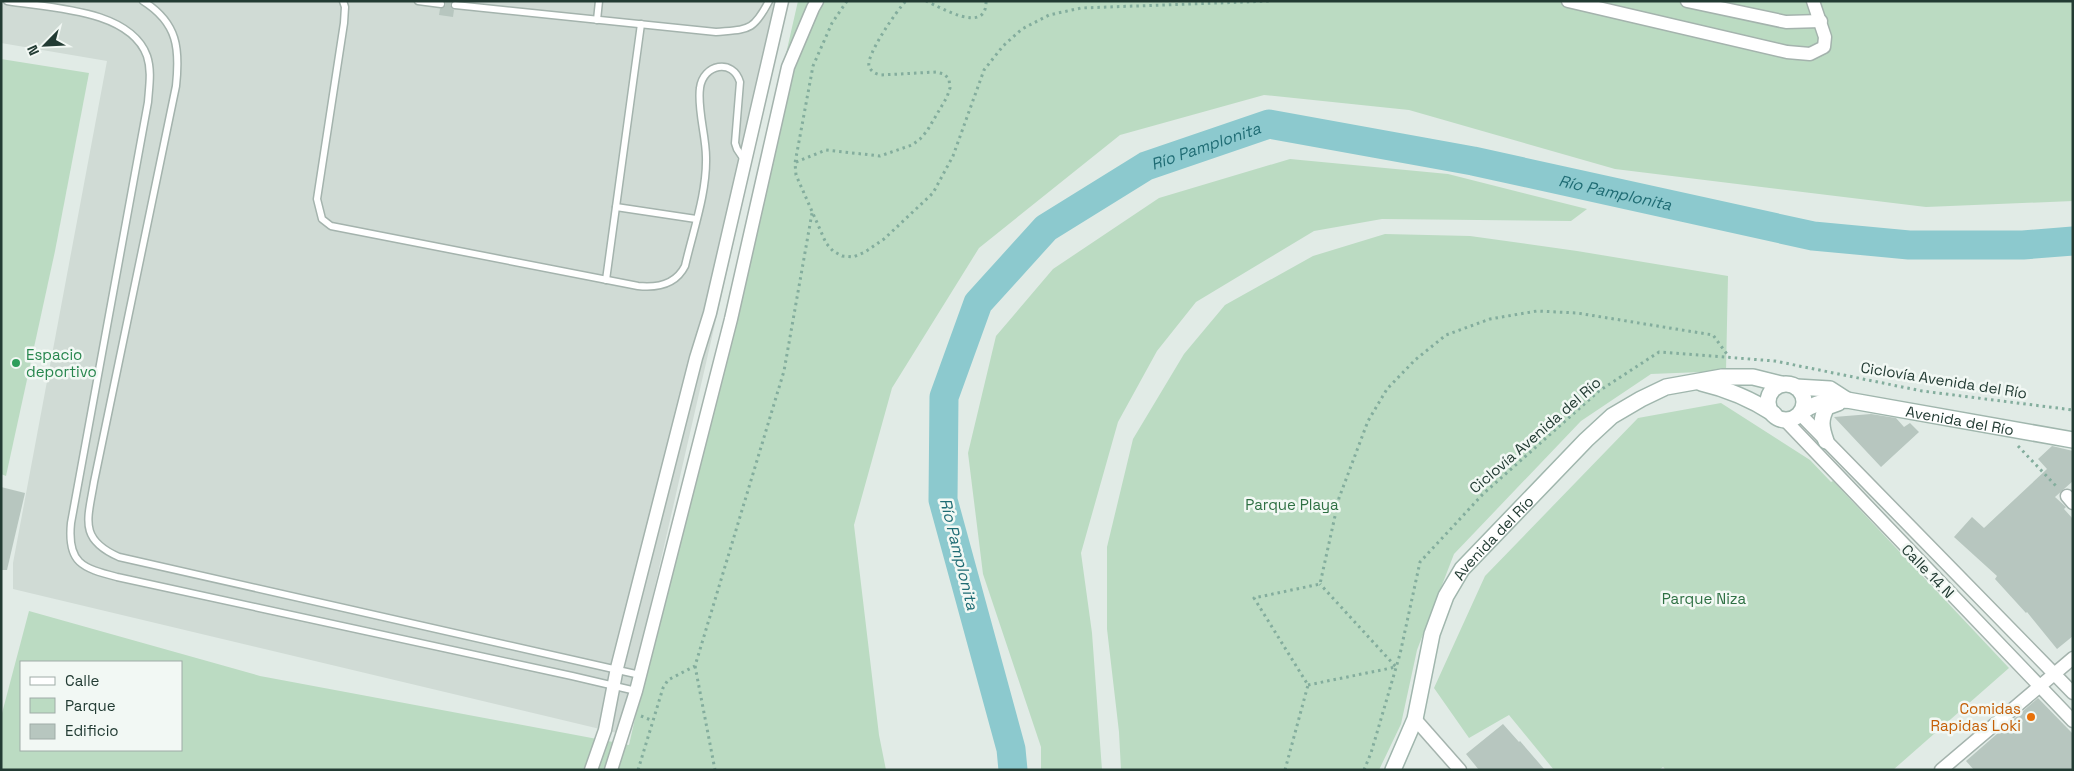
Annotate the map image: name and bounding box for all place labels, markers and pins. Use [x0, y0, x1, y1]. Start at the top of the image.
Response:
place label: Espacio deportivo [26, 345, 97, 381]
marker: Espacio deportivo [10, 357, 22, 369]
place label: Comidas Rapidas Loki [1930, 699, 2021, 735]
marker: Comidas Rapidas Loki [2025, 711, 2037, 723]

